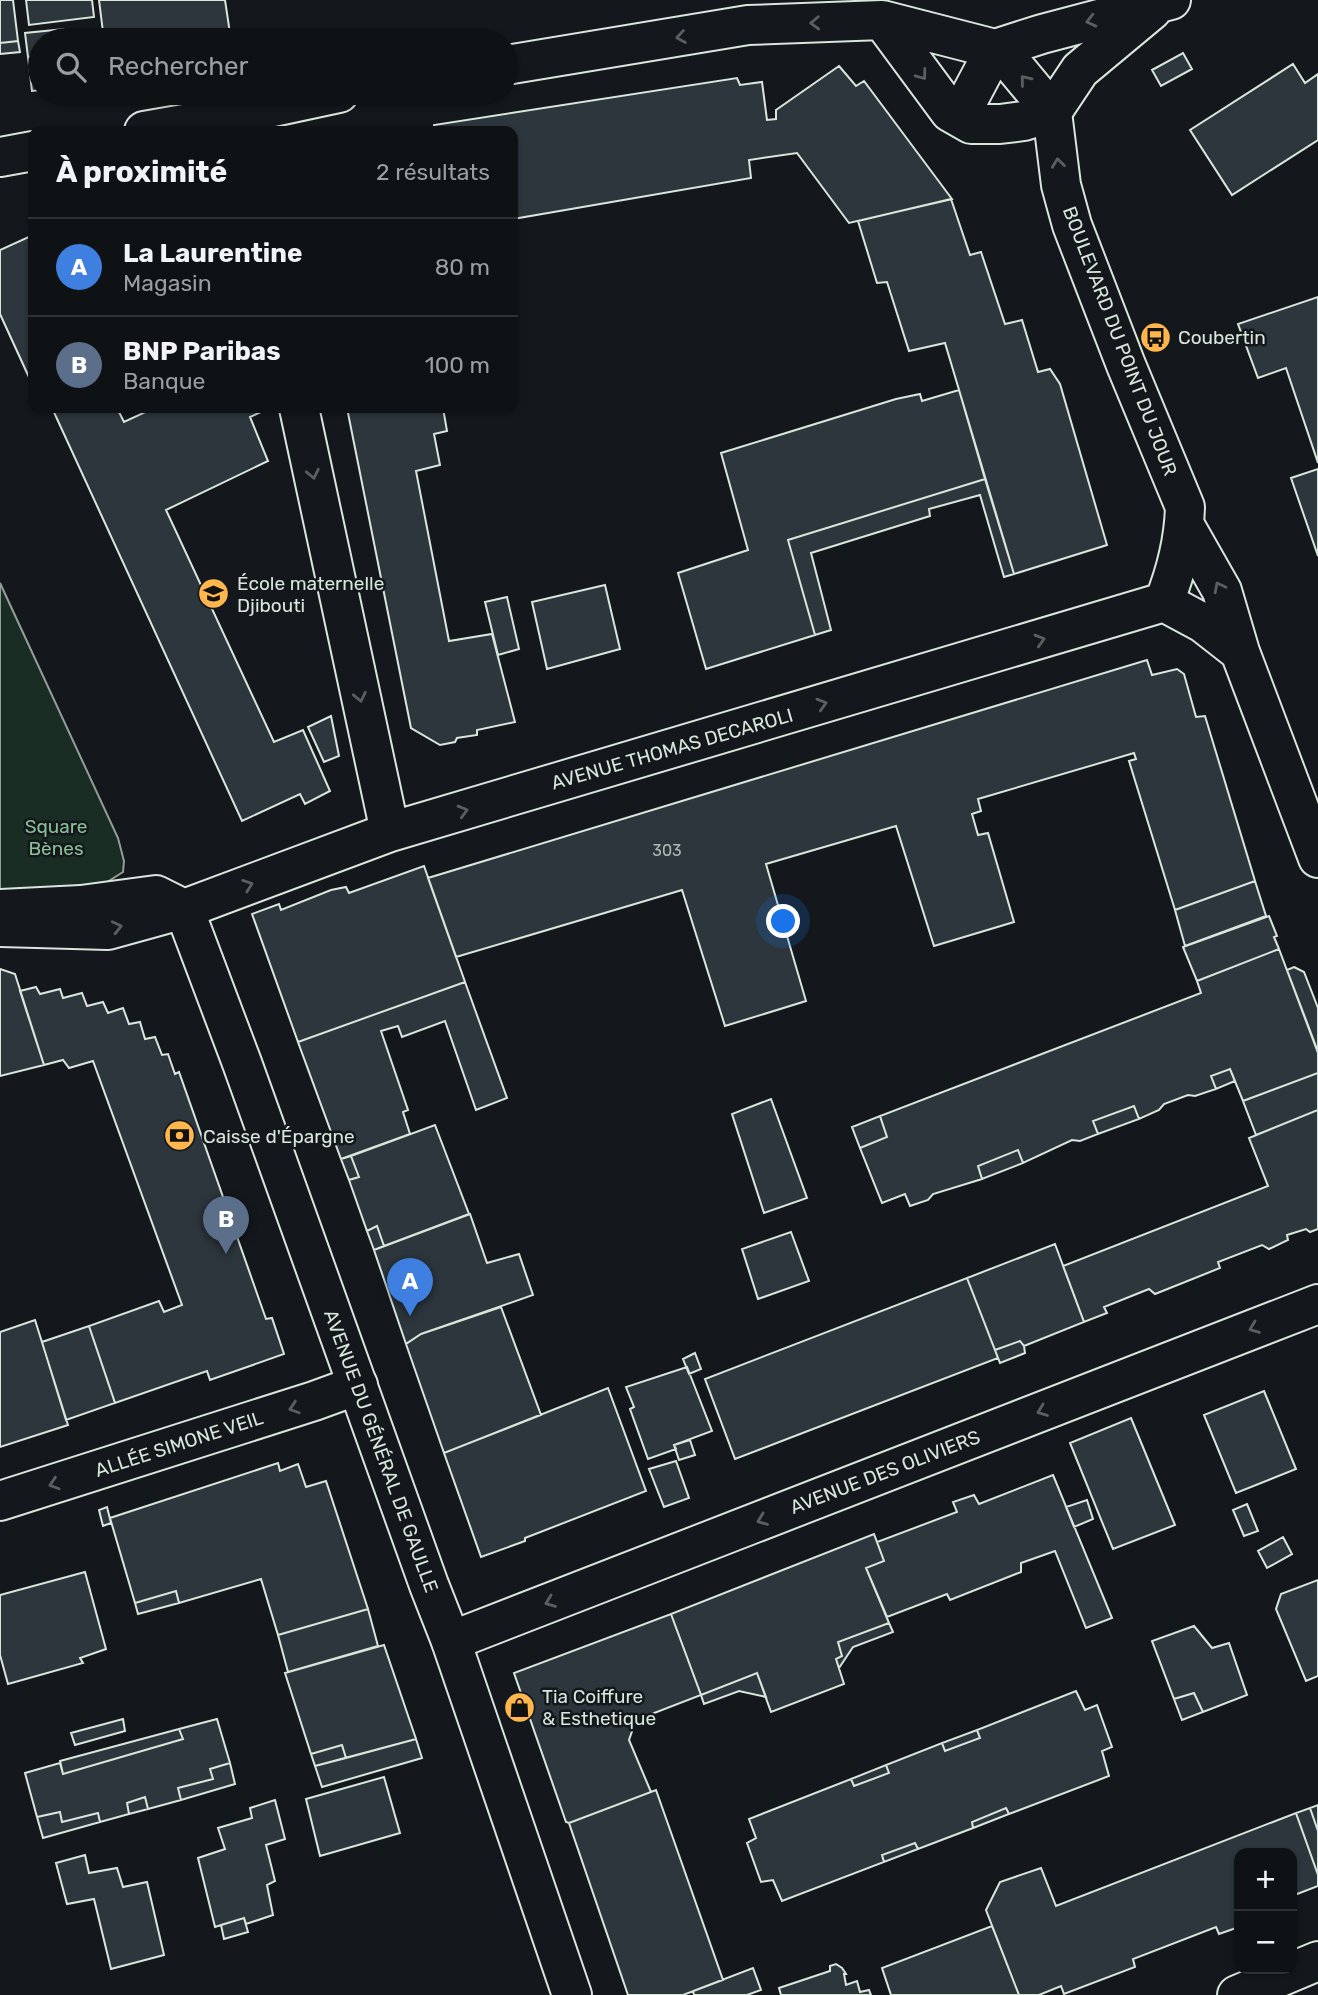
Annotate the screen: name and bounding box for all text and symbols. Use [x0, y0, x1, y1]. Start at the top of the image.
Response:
one-way arrow [1085, 13, 1097, 27]
one-way arrow [809, 15, 820, 30]
search box [28, 28, 518, 105]
one-way arrow [675, 29, 687, 44]
icon: search [52, 48, 90, 86]
text: Rechercher [108, 51, 248, 82]
one-way arrow [914, 67, 927, 80]
one-way arrow [1021, 75, 1033, 88]
text: À proximité [56, 154, 227, 190]
one-way arrow [1050, 157, 1065, 169]
text: 2 résultats [376, 158, 490, 186]
street label: BOULEVARD DU POINT DU JOUR [1058, 203, 1182, 479]
text: La Laurentine [123, 238, 302, 269]
text: A [71, 253, 87, 281]
text: 80 m [435, 253, 490, 281]
text: Magasin [123, 269, 212, 297]
bus stop icon: Coubertin [1138, 320, 1172, 354]
place label: Coubertin [1178, 326, 1266, 349]
text: BNP Paribas [123, 336, 281, 367]
text: B [71, 351, 87, 379]
text: 100 m [425, 351, 490, 379]
text: Banque [123, 367, 205, 395]
one-way arrow [304, 468, 319, 480]
place label: École maternelle Djibouti [237, 572, 384, 617]
school or university icon: École maternelle Djibouti [197, 577, 231, 611]
one-way arrow [1213, 582, 1227, 594]
one-way arrow [1034, 633, 1046, 648]
one-way arrow [352, 691, 367, 703]
one-way arrow [816, 698, 828, 713]
street label: AVENUE THOMAS DECAROLI [548, 703, 796, 795]
one-way arrow [457, 804, 469, 819]
park label: Square Bènes [25, 815, 87, 860]
house number: 303 [652, 841, 682, 860]
one-way arrow [242, 879, 254, 893]
your location [766, 904, 800, 938]
one-way arrow [111, 921, 123, 935]
bank icon: Caisse d'Épargne [163, 1119, 197, 1153]
place label: Caisse d'Épargne [203, 1125, 355, 1148]
pin: B [203, 1196, 249, 1254]
pin: A [387, 1258, 433, 1316]
street label: AVENUE DU GÉNÉRAL DE GAULLE [319, 1306, 443, 1596]
one-way arrow [1249, 1320, 1261, 1334]
one-way arrow [288, 1399, 300, 1414]
one-way arrow [1037, 1402, 1049, 1416]
street label: ALLÉE SIMONE VEIL [92, 1406, 266, 1482]
street label: AVENUE DES OLIVIERS [787, 1425, 983, 1519]
one-way arrow [48, 1476, 60, 1490]
one-way arrow [756, 1512, 768, 1526]
one-way arrow [544, 1594, 556, 1608]
place label: Tia Coiffure & Esthetique [542, 1685, 656, 1730]
shop icon: Tia Coiffure & Esthetique [502, 1690, 536, 1724]
map controls [1234, 1848, 1297, 1974]
button: + [1234, 1848, 1297, 1911]
button: − [1234, 1911, 1297, 1974]

